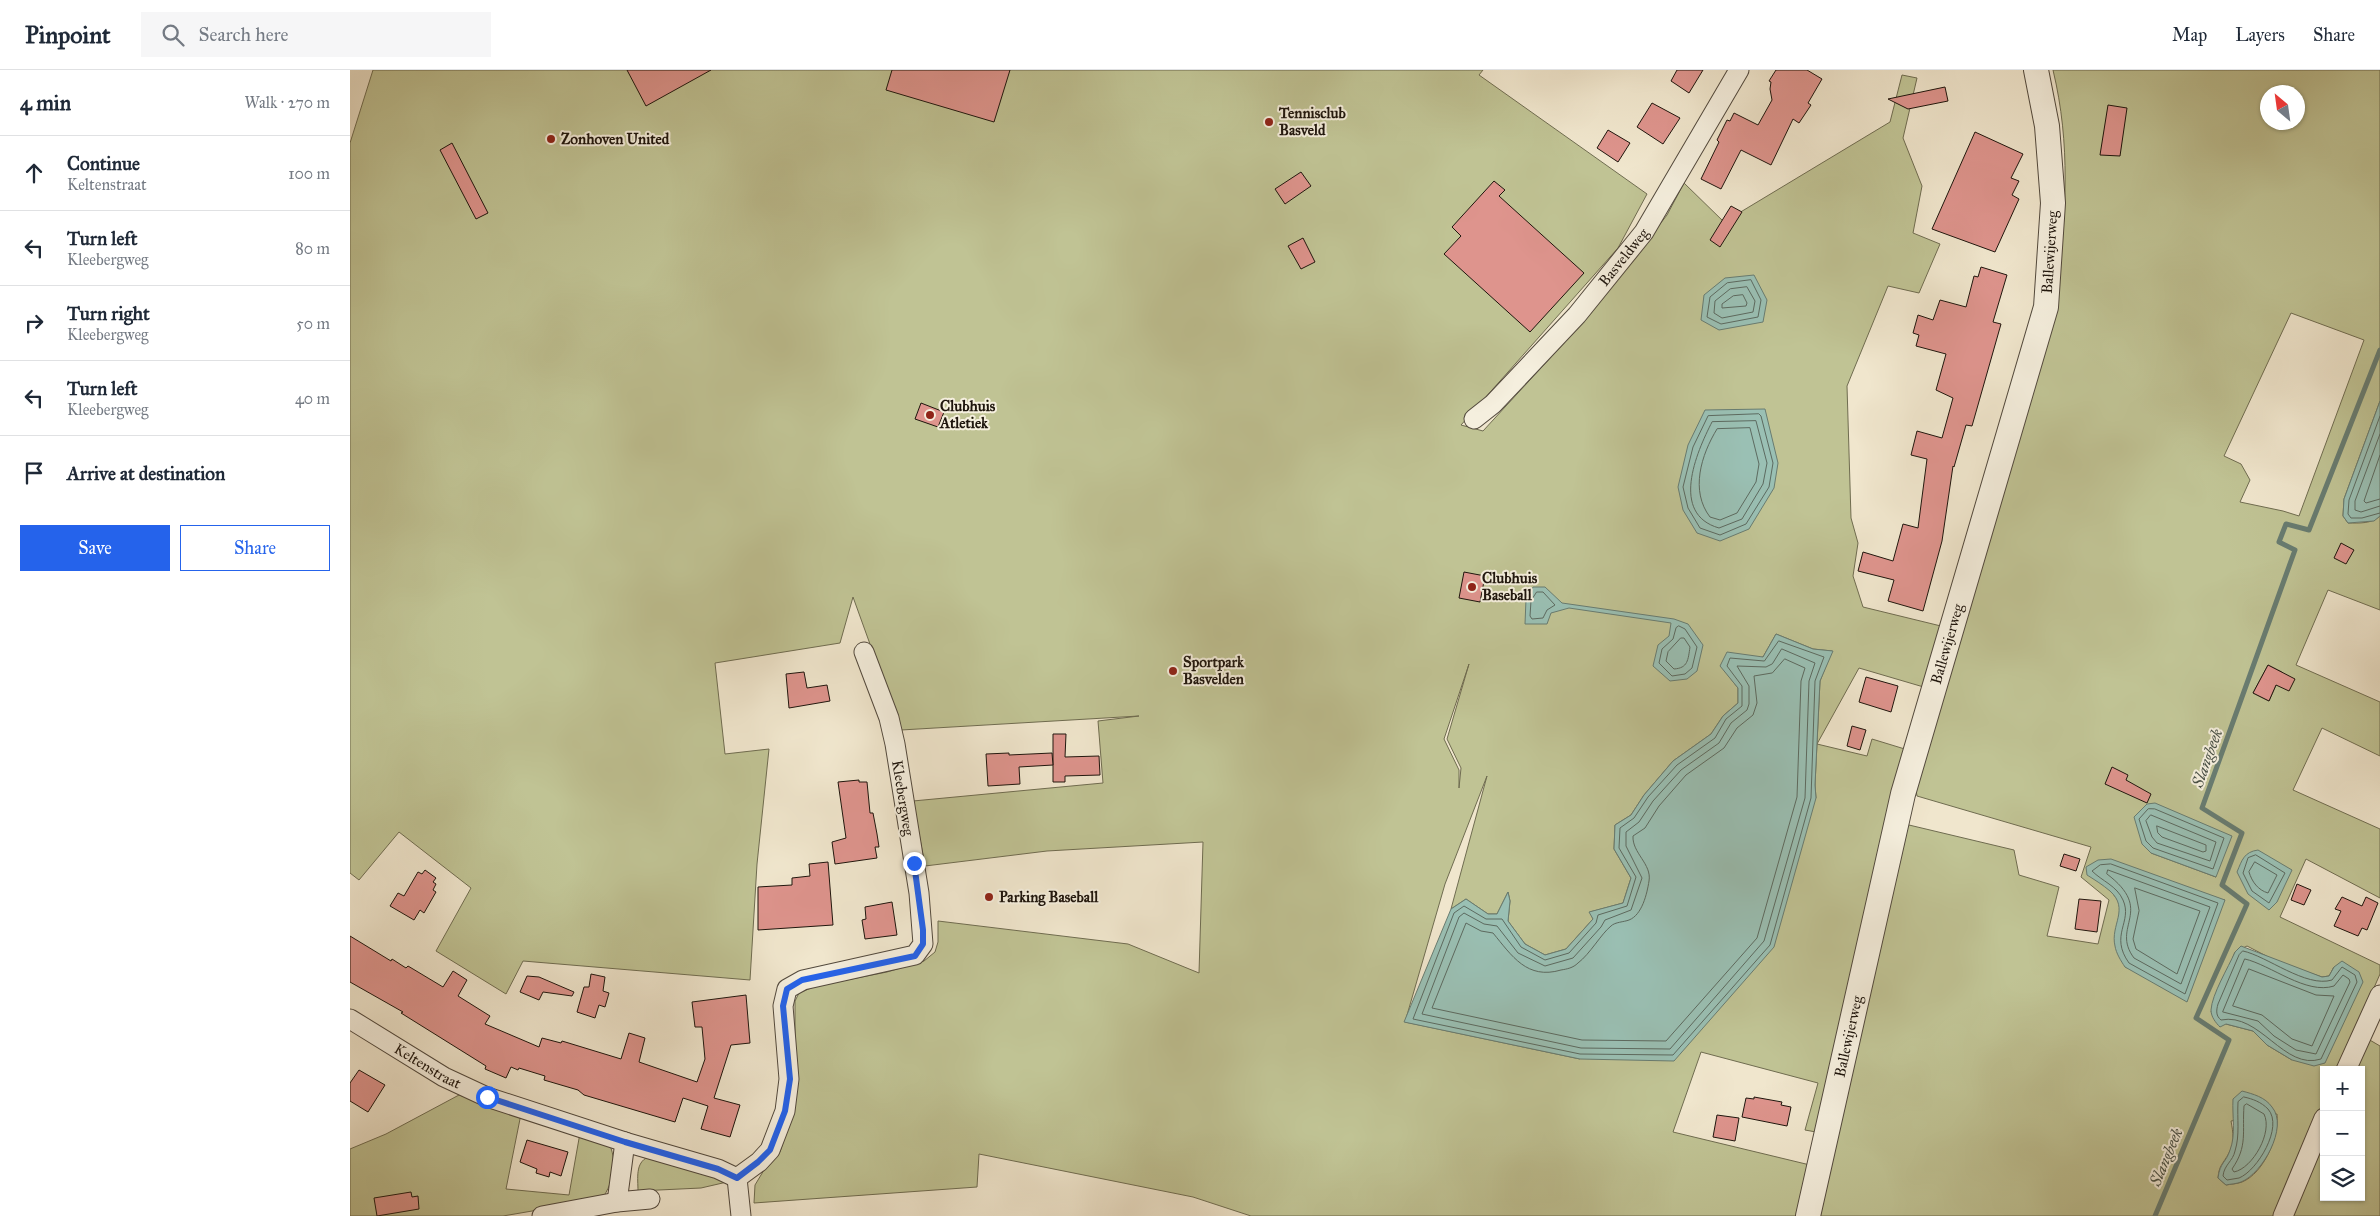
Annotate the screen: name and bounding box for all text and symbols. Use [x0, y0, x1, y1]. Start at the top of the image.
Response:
search box [141, 12, 491, 57]
text: Pinpoint [25, 20, 111, 50]
icon: search [159, 21, 187, 49]
text: Search here [199, 23, 289, 46]
text: Map [2172, 24, 2207, 46]
text: Layers [2235, 24, 2285, 46]
text: Share [2313, 24, 2355, 46]
north arrow [2260, 85, 2305, 130]
text: 4 min [20, 90, 71, 116]
text: Walk · 270 m [244, 93, 330, 112]
place label: Tennisclub Basveld [1278, 104, 1346, 139]
marker: Tennisclub Basveld [1263, 116, 1275, 128]
place label: Zonhoven United [561, 130, 670, 148]
marker: Zonhoven United [545, 133, 557, 145]
text: Continue [67, 152, 140, 175]
icon: ahead [20, 159, 48, 187]
text: 100 m [288, 164, 330, 183]
text: Keltenstraat [67, 175, 147, 194]
street label: Ballewijerweg [2038, 209, 2062, 294]
street label: Basveldweg [1595, 224, 1653, 290]
text: Turn left [67, 227, 137, 250]
icon: left [20, 234, 48, 262]
text: 80 m [295, 239, 330, 258]
text: Kleebergweg [67, 250, 149, 269]
text: Turn right [67, 302, 150, 325]
icon: right [20, 309, 48, 337]
text: 50 m [296, 314, 330, 333]
text: Kleebergweg [67, 325, 149, 344]
text: Turn left [67, 377, 137, 400]
icon: left [20, 384, 48, 412]
text: 40 m [295, 389, 330, 408]
place label: Clubhuis Atletiek [939, 397, 996, 432]
text: Kleebergweg [67, 400, 149, 419]
marker: Clubhuis Atletiek [924, 409, 936, 421]
icon: arrive [20, 459, 48, 487]
text: Arrive at destination [67, 462, 225, 485]
button: Save [20, 525, 170, 571]
button: Share [180, 525, 330, 571]
place label: Clubhuis Baseball [1482, 569, 1538, 604]
marker: Clubhuis Baseball [1466, 581, 1478, 593]
street label: Ballewijerweg [1927, 601, 1968, 686]
place label: Sportpark Basvelden [1183, 653, 1245, 688]
marker: Sportpark Basvelden [1167, 665, 1179, 677]
water label: Slangbeek [2187, 726, 2226, 791]
street label: Kleebergweg [888, 759, 918, 838]
route end [903, 852, 926, 875]
place label: Parking Baseball [999, 888, 1099, 907]
marker: Parking Baseball [983, 891, 995, 903]
street label: Ballewijerweg [1830, 993, 1867, 1079]
street label: Keltenstraat [391, 1039, 465, 1093]
map controls [2320, 1066, 2365, 1201]
button: + [2320, 1066, 2365, 1111]
route start [476, 1086, 499, 1109]
button: − [2320, 1111, 2365, 1156]
water label: Slangbeek [2145, 1125, 2187, 1190]
button: layers [2320, 1156, 2365, 1201]

